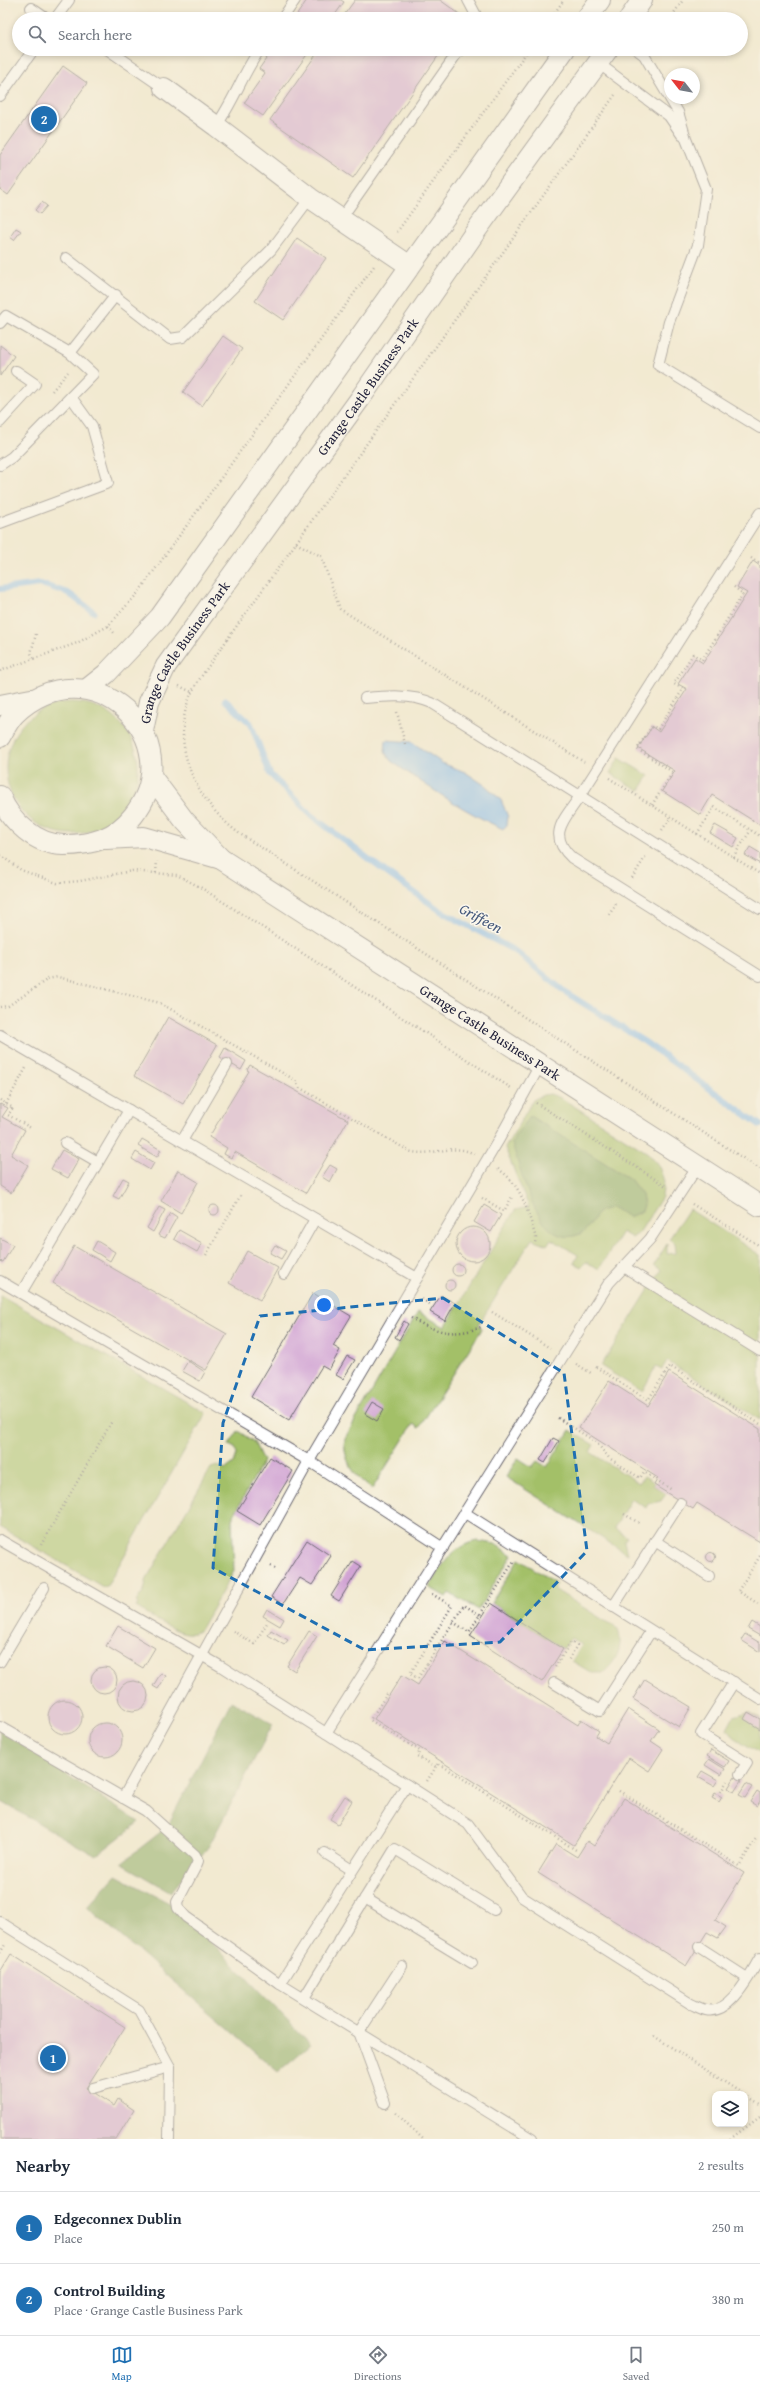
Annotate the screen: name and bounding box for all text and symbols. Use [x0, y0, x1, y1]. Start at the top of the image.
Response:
search box [12, 12, 748, 56]
icon: search [26, 23, 48, 45]
text: Search here [58, 24, 132, 45]
north arrow [664, 68, 700, 104]
pin: 2 [31, 104, 57, 134]
street label: Grange Castle Business Park [312, 313, 424, 459]
street label: Grange Castle Business Park [135, 576, 235, 725]
water label: Griffeen [456, 898, 506, 938]
street label: Grange Castle Business Park [416, 980, 565, 1086]
your location [314, 1295, 334, 1315]
pin: 1 [40, 2043, 66, 2073]
map controls [712, 2091, 748, 2127]
button: layers [712, 2091, 748, 2127]
text: Nearby [16, 2153, 70, 2178]
text: 2 results [698, 2156, 744, 2175]
text: Edgeconnex Dublin [54, 2208, 182, 2229]
text: 1 [26, 2218, 32, 2237]
text: 250 m [712, 2218, 744, 2237]
text: Place [54, 2229, 83, 2248]
text: Control Building [54, 2280, 165, 2301]
text: 2 [26, 2290, 32, 2309]
text: 380 m [712, 2290, 744, 2309]
text: Place · Grange Castle Business Park [54, 2301, 243, 2320]
tab: Map [111, 2344, 133, 2384]
tab: Directions [354, 2344, 401, 2384]
tab: Saved [623, 2344, 649, 2384]

